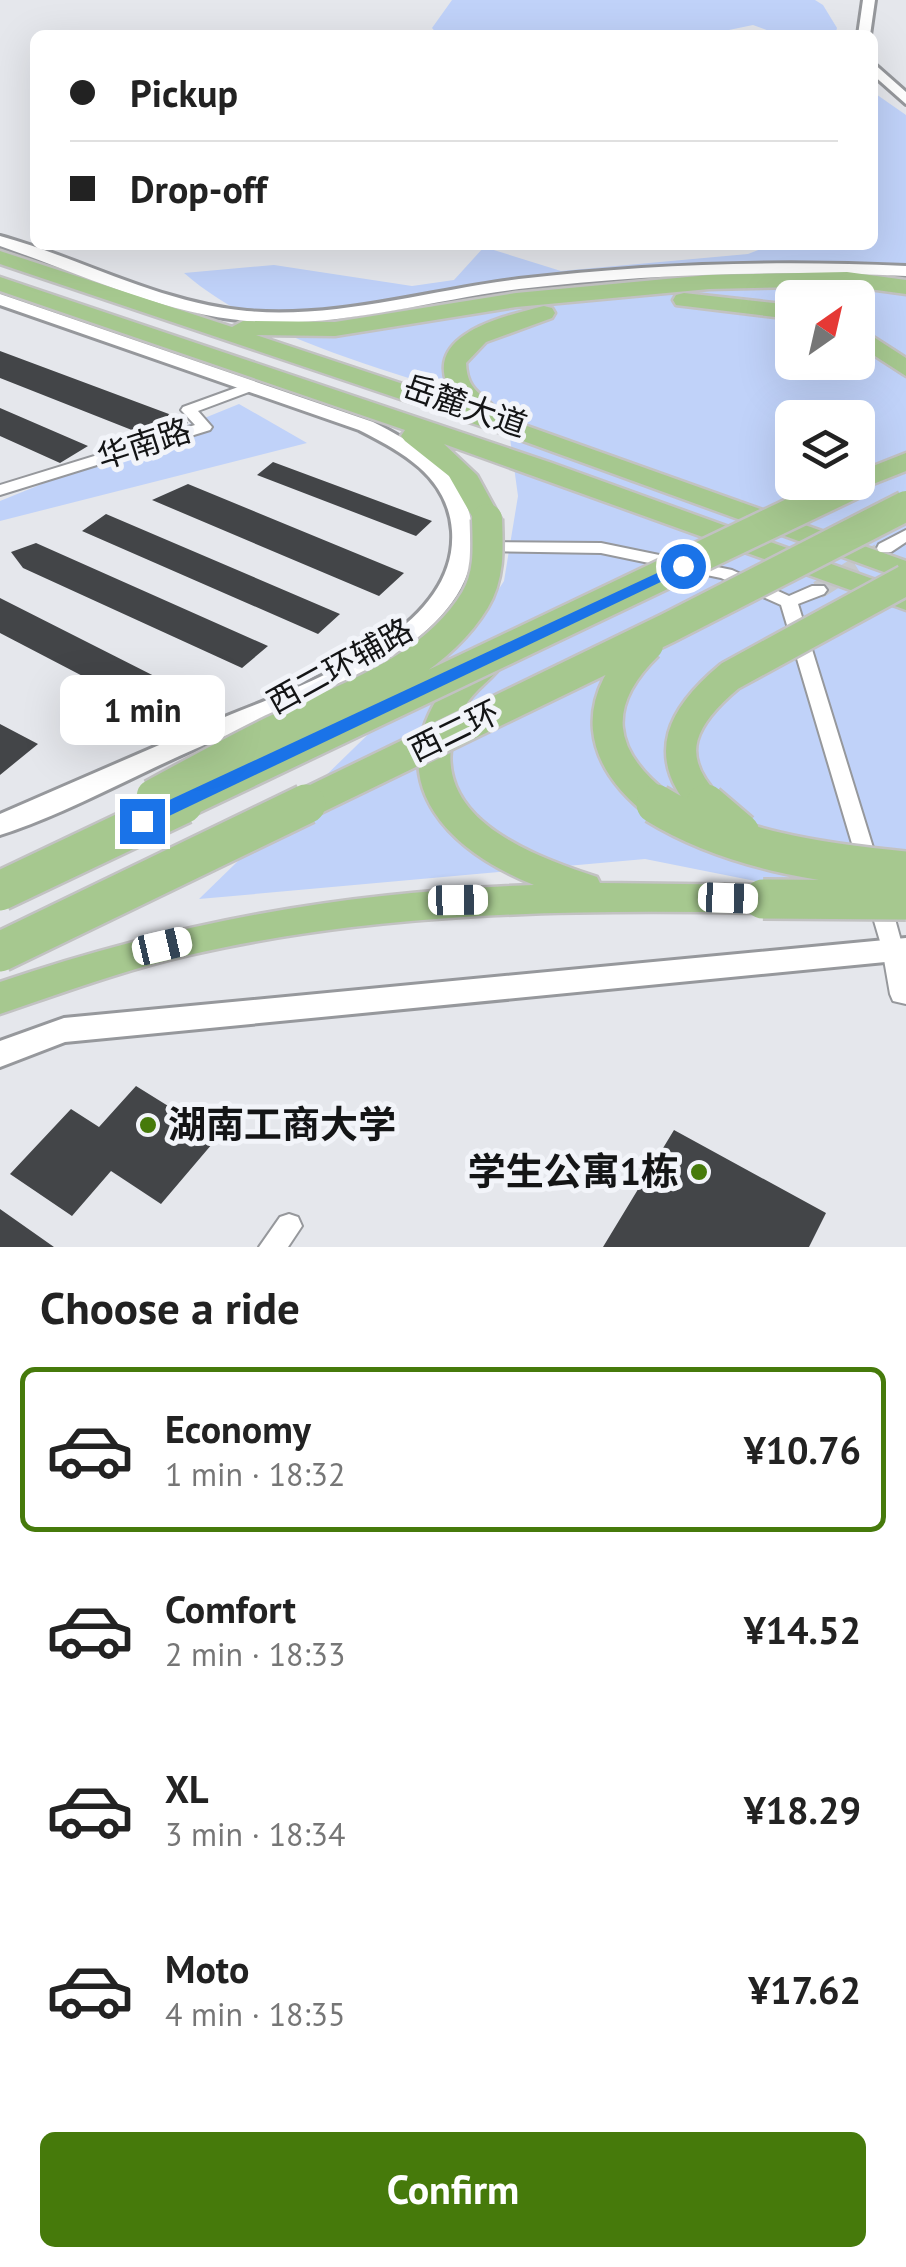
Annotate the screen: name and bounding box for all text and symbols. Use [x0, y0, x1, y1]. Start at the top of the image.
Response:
text: Pickup [130, 68, 238, 117]
text: Drop-off [130, 164, 267, 213]
north arrow [775, 280, 875, 380]
map controls [775, 280, 875, 500]
street label: 岳麓大道 [398, 364, 533, 446]
button: layers [775, 400, 875, 500]
street label: 华南路 [92, 408, 196, 478]
route start [661, 544, 706, 589]
street label: 西二环辅路 [259, 608, 420, 722]
callout: 1 min [59, 676, 224, 746]
text: 1 min [103, 689, 182, 731]
street label: 西二环 [401, 690, 506, 770]
route end [120, 799, 165, 844]
car [697, 882, 759, 914]
car [428, 884, 488, 916]
car [129, 925, 195, 967]
place label: 湖南工商大学 [168, 1099, 396, 1148]
marker: 湖南工商大学 [137, 1114, 159, 1136]
place label: 学生公寓1栋 [467, 1146, 679, 1195]
marker: 学生公寓1栋 [688, 1161, 710, 1183]
text: Choose a ride [40, 1278, 300, 1336]
text: Economy [165, 1404, 311, 1453]
icon: car [45, 1405, 135, 1495]
text: ¥10.76 [744, 1425, 861, 1474]
text: 1 min · 18:32 [165, 1453, 345, 1495]
text: Comfort [165, 1584, 296, 1633]
icon: car [45, 1585, 135, 1675]
text: ¥14.52 [744, 1605, 861, 1654]
text: 2 min · 18:33 [165, 1633, 345, 1675]
text: XL [165, 1764, 209, 1813]
icon: car [45, 1765, 135, 1855]
text: ¥18.29 [744, 1785, 861, 1834]
text: 3 min · 18:34 [165, 1813, 345, 1855]
text: Moto [165, 1944, 249, 1993]
icon: car [45, 1945, 135, 2035]
text: ¥17.62 [748, 1965, 861, 2014]
text: 4 min · 18:35 [165, 1993, 345, 2035]
button: Confirm [40, 2132, 866, 2247]

